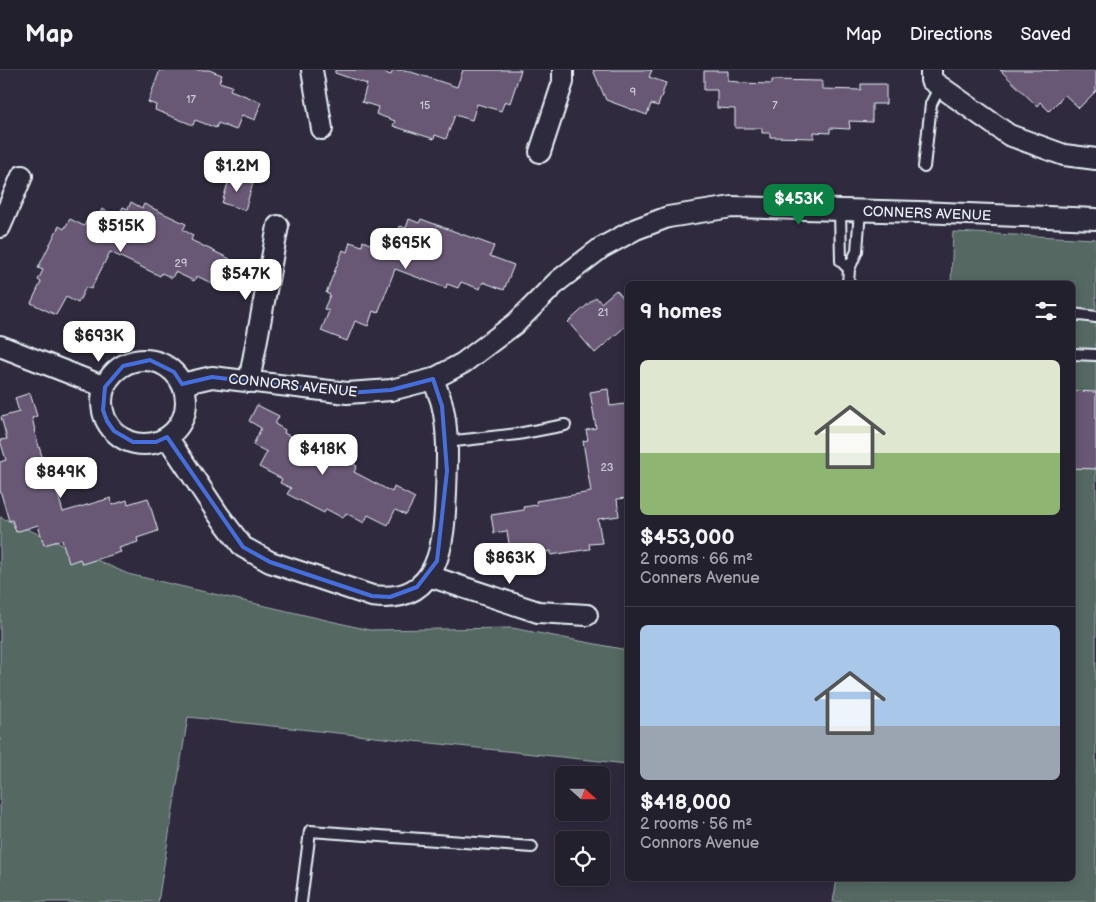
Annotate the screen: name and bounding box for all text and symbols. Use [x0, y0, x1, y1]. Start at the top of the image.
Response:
text: Map [25, 20, 73, 49]
text: Map [846, 24, 882, 45]
text: Directions [910, 24, 992, 45]
text: Saved [1020, 24, 1071, 45]
house number: 9 [630, 86, 636, 99]
house number: 17 [186, 93, 196, 106]
house number: 15 [420, 99, 430, 112]
house number: 7 [772, 99, 778, 112]
pin: $1.2M [202, 150, 272, 193]
text: $1.2M [215, 157, 259, 176]
pin: $453K [764, 184, 834, 226]
text: $453K [774, 190, 824, 209]
street label: CONNERS AVENUE [863, 203, 991, 224]
pin: $515K [86, 210, 156, 253]
text: $515K [98, 217, 144, 236]
pin: $695K [371, 228, 441, 270]
text: $695K [381, 234, 431, 253]
house number: 29 [175, 257, 187, 270]
pin: $547K [211, 258, 281, 301]
text: $547K [222, 265, 270, 284]
icon: filters [1032, 297, 1060, 325]
text: 9 homes [640, 299, 722, 324]
house number: 21 [598, 306, 608, 319]
pin: $693K [64, 320, 134, 363]
text: $693K [74, 327, 124, 346]
street label: CONNORS AVENUE [228, 370, 358, 401]
icon: home [805, 392, 895, 482]
pin: $418K [288, 434, 358, 476]
text: $418K [300, 440, 346, 459]
pin: $849K [26, 456, 96, 499]
house number: 23 [600, 461, 614, 474]
text: $849K [36, 463, 86, 482]
text: $453,000 [640, 525, 735, 550]
pin: $863K [475, 542, 545, 585]
text: $863K [485, 549, 535, 568]
text: 2 rooms · 66 m² [640, 550, 753, 569]
text: Conners Avenue [640, 569, 760, 588]
icon: home [805, 658, 895, 748]
north arrow [555, 766, 610, 821]
map controls [555, 766, 610, 886]
text: $418,000 [640, 790, 731, 815]
text: 2 rooms · 56 m² [640, 815, 752, 834]
button: locate [555, 831, 610, 886]
text: Connors Avenue [640, 834, 759, 853]

